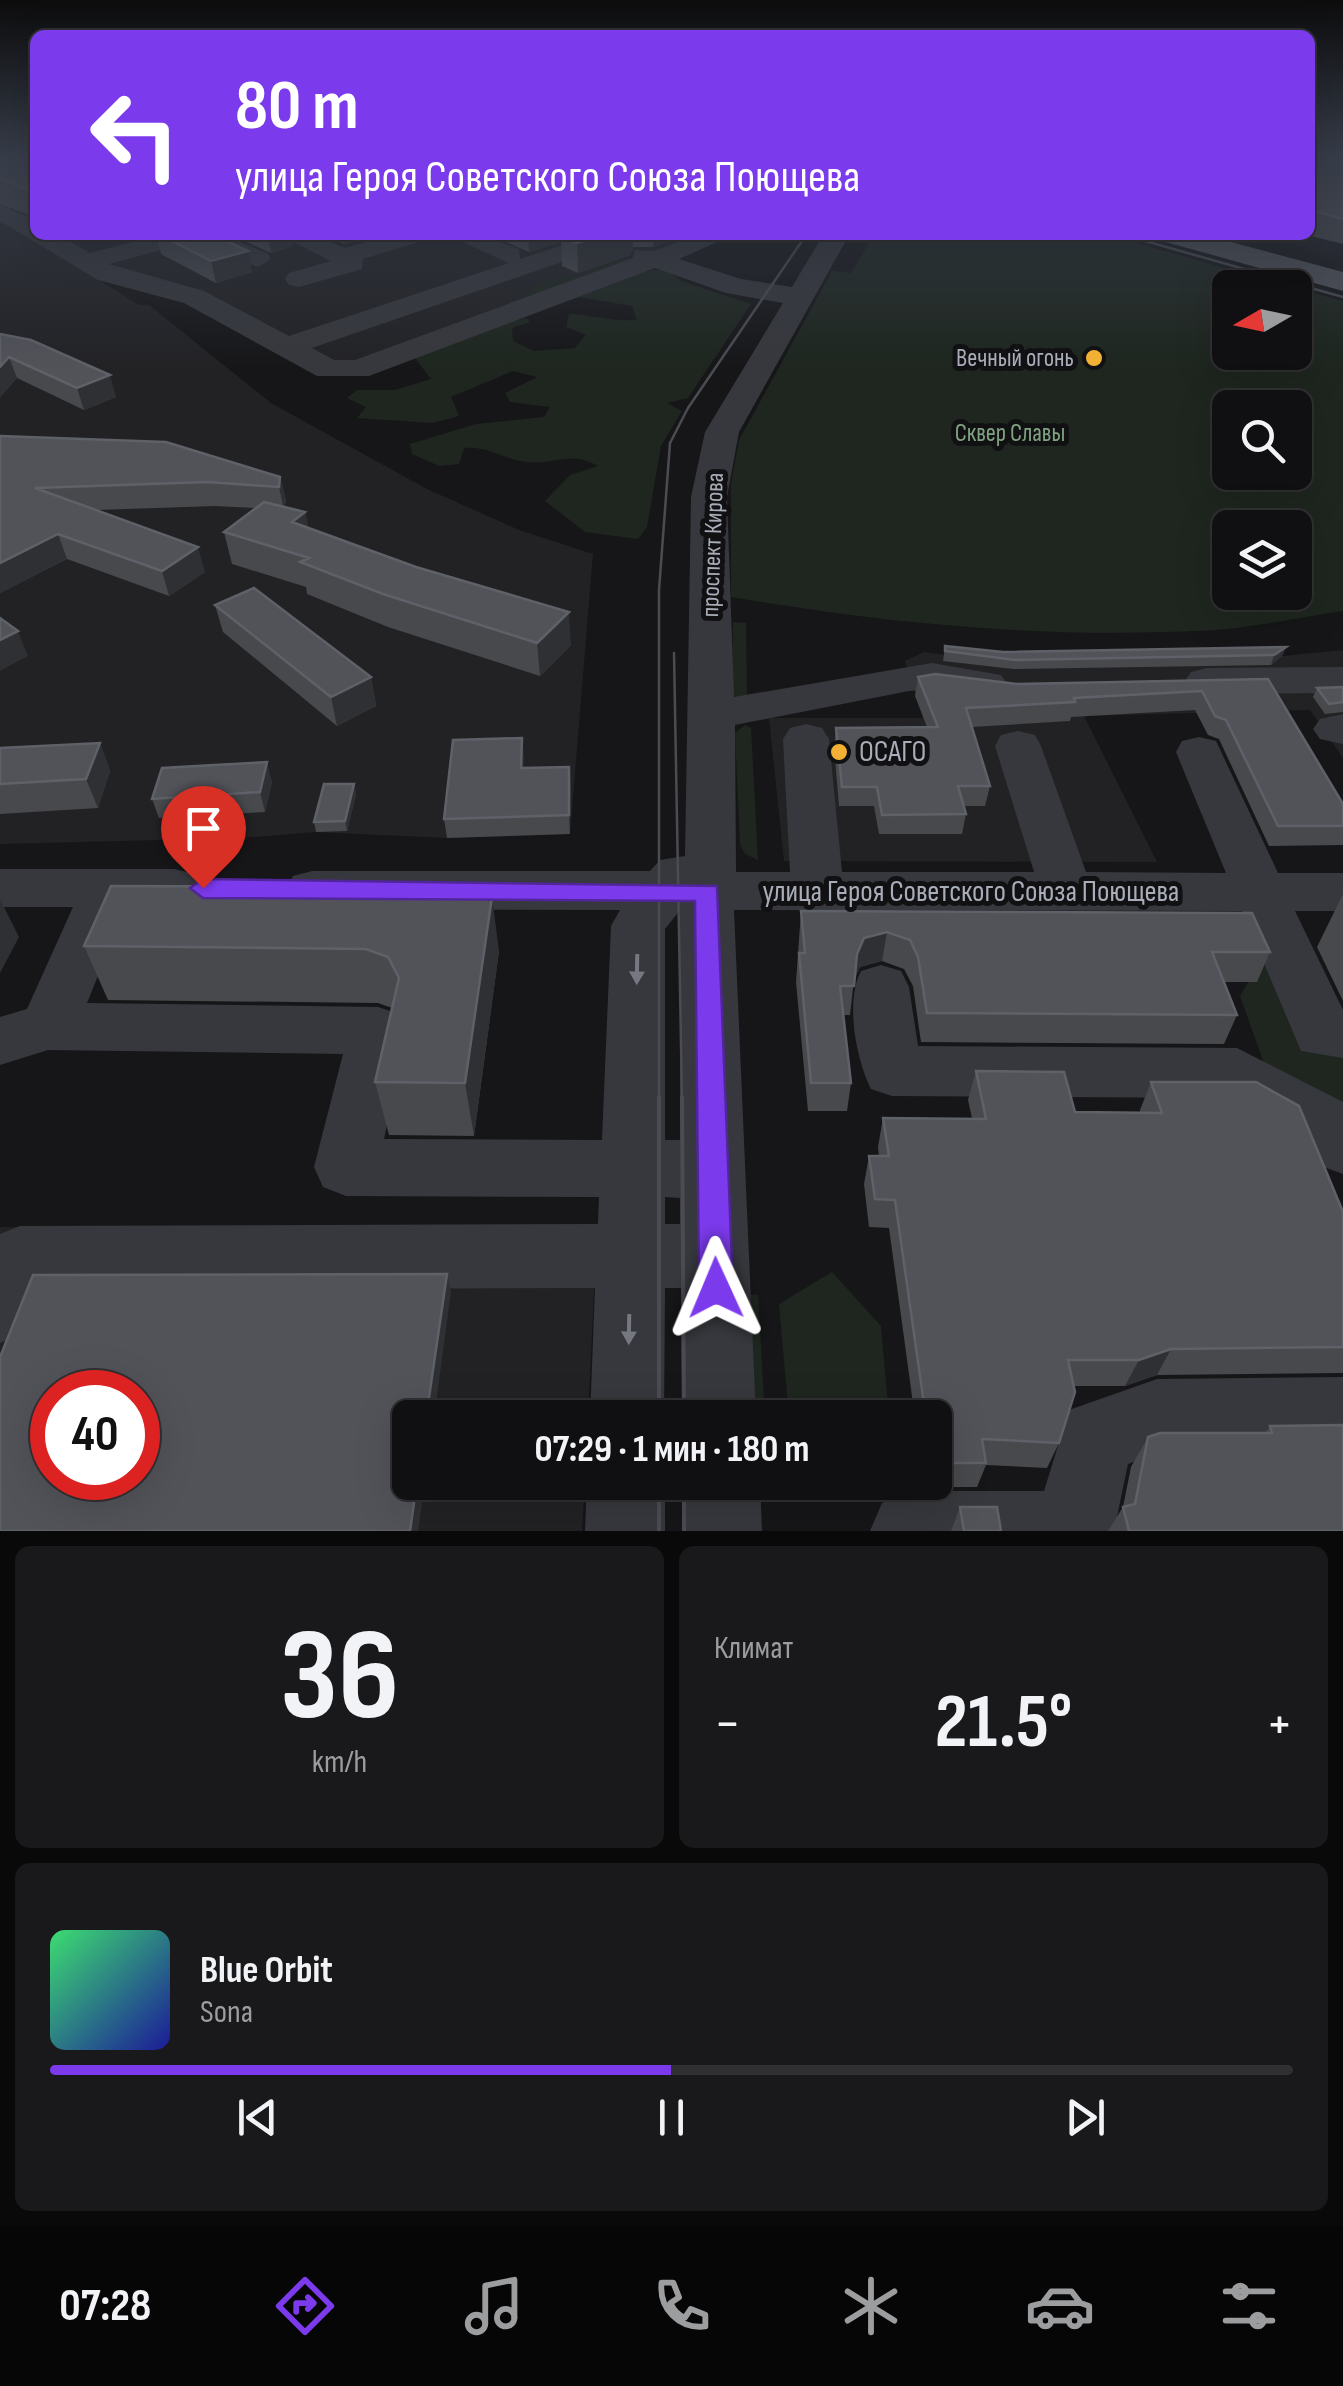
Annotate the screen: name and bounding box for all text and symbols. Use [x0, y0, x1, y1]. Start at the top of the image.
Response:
text: 80 m [235, 65, 359, 149]
icon: left [70, 70, 200, 200]
text: улица Героя Советского Союза Поющева [235, 150, 860, 205]
north arrow [1212, 270, 1312, 370]
map controls [1212, 270, 1312, 610]
place label: Вечный огонь [956, 343, 1074, 374]
marker: Вечный огонь [1083, 347, 1105, 369]
button: search [1212, 390, 1312, 490]
park label: Сквер Славы [955, 418, 1065, 449]
street label: проспект Кирова [695, 472, 731, 618]
button: layers [1212, 510, 1312, 610]
place label: ОСАГО [859, 734, 926, 770]
marker: ОСАГО [828, 741, 850, 763]
pin [161, 786, 246, 889]
icon: arrive [176, 801, 231, 856]
street label: улица Героя Советского Союза Поющева [763, 874, 1179, 910]
one-way arrow [629, 953, 645, 985]
position arrow [664, 1236, 768, 1340]
one-way arrow [621, 1313, 637, 1345]
speed limit sign: 40 [30, 1370, 160, 1500]
text: 07:29 · 1 мин · 180 m [534, 1427, 810, 1472]
text: 36 [280, 1600, 399, 1756]
text: Климат [714, 1629, 793, 1668]
text: 21.5° [935, 1678, 1072, 1769]
text: − [714, 1691, 741, 1758]
text: + [1266, 1691, 1293, 1758]
text: km/h [312, 1743, 367, 1782]
text: Blue Orbit [200, 1948, 333, 1993]
text: Sona [200, 1993, 253, 2032]
icon: previous [230, 2090, 285, 2145]
icon: pause [644, 2090, 699, 2145]
icon: next [1058, 2090, 1113, 2145]
icon: directions [270, 2271, 340, 2341]
icon: music [459, 2271, 529, 2341]
icon: phone [647, 2271, 717, 2341]
icon: climate [836, 2271, 906, 2341]
icon: car [1025, 2271, 1095, 2341]
icon: filters [1214, 2271, 1284, 2341]
text: 07:28 [59, 2279, 151, 2334]

